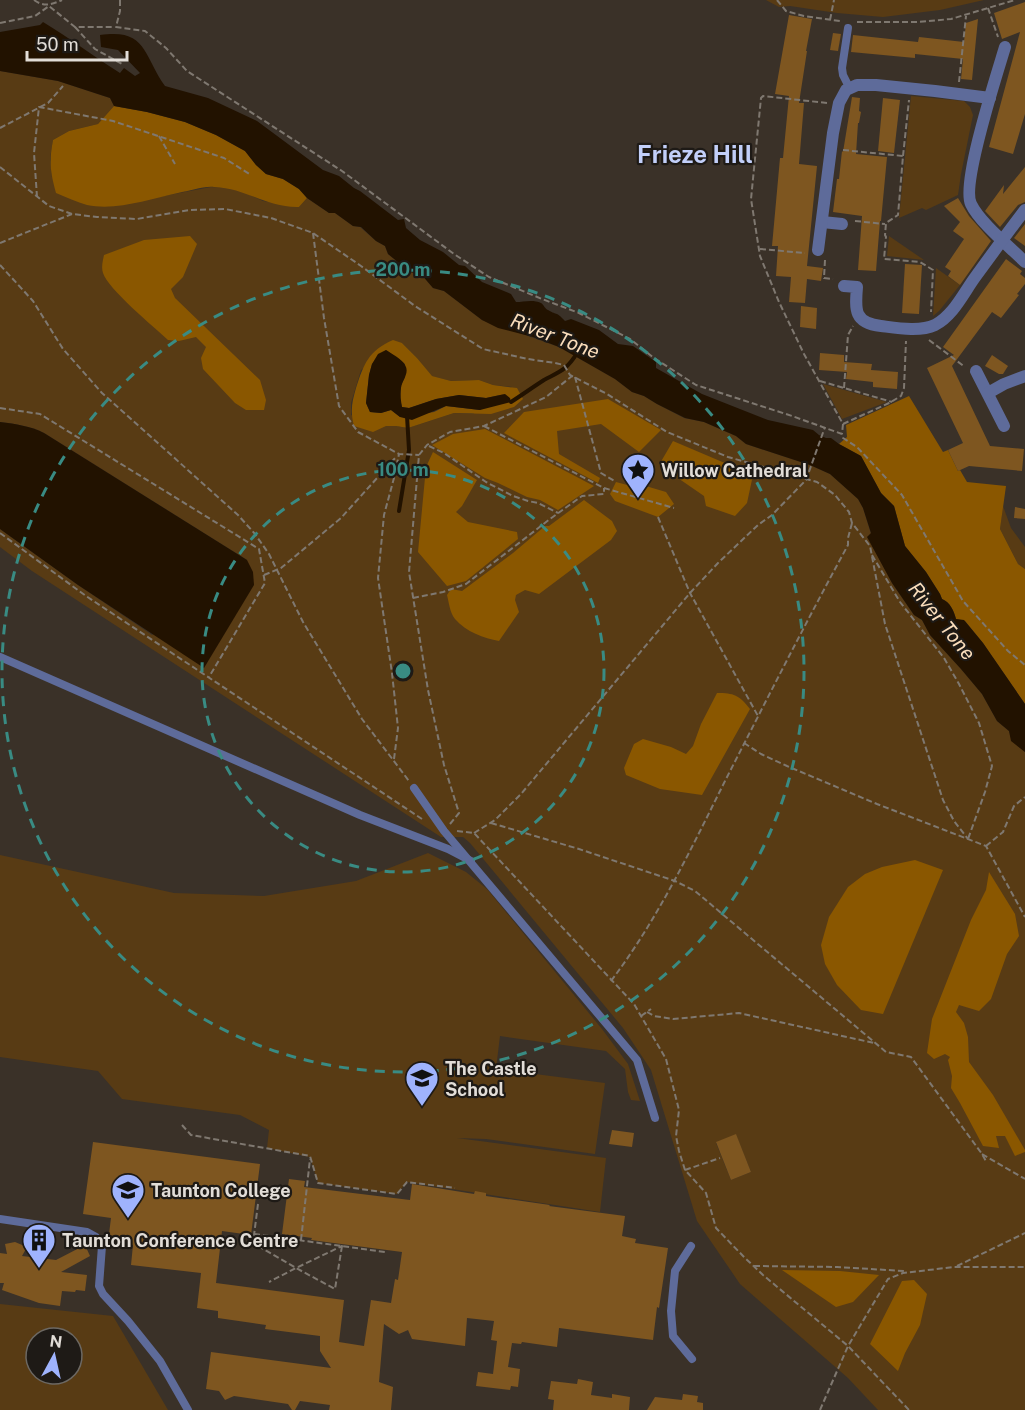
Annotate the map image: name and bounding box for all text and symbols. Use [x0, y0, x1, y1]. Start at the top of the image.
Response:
scale bar [27, 24, 128, 62]
text: 50 m [36, 34, 79, 55]
district label: Frieze Hill [637, 140, 753, 168]
text: 200 m [376, 259, 430, 280]
water label: River Tone [507, 308, 603, 364]
place icon: Willow Cathedral [620, 452, 656, 499]
text: 100 m [377, 459, 429, 480]
place label: Willow Cathedral [661, 460, 808, 481]
water label: River Tone [903, 577, 981, 665]
centre of rings [393, 661, 413, 681]
place label: The Castle School [445, 1058, 537, 1100]
school or university icon: The Castle School [404, 1060, 440, 1107]
school or university icon: Taunton College [110, 1172, 146, 1219]
place label: Taunton College [151, 1180, 291, 1201]
building icon: Taunton Conference Centre [21, 1222, 57, 1269]
place label: Taunton Conference Centre [62, 1230, 299, 1251]
north arrow [24, 1326, 84, 1386]
text: N [48, 1331, 64, 1352]

